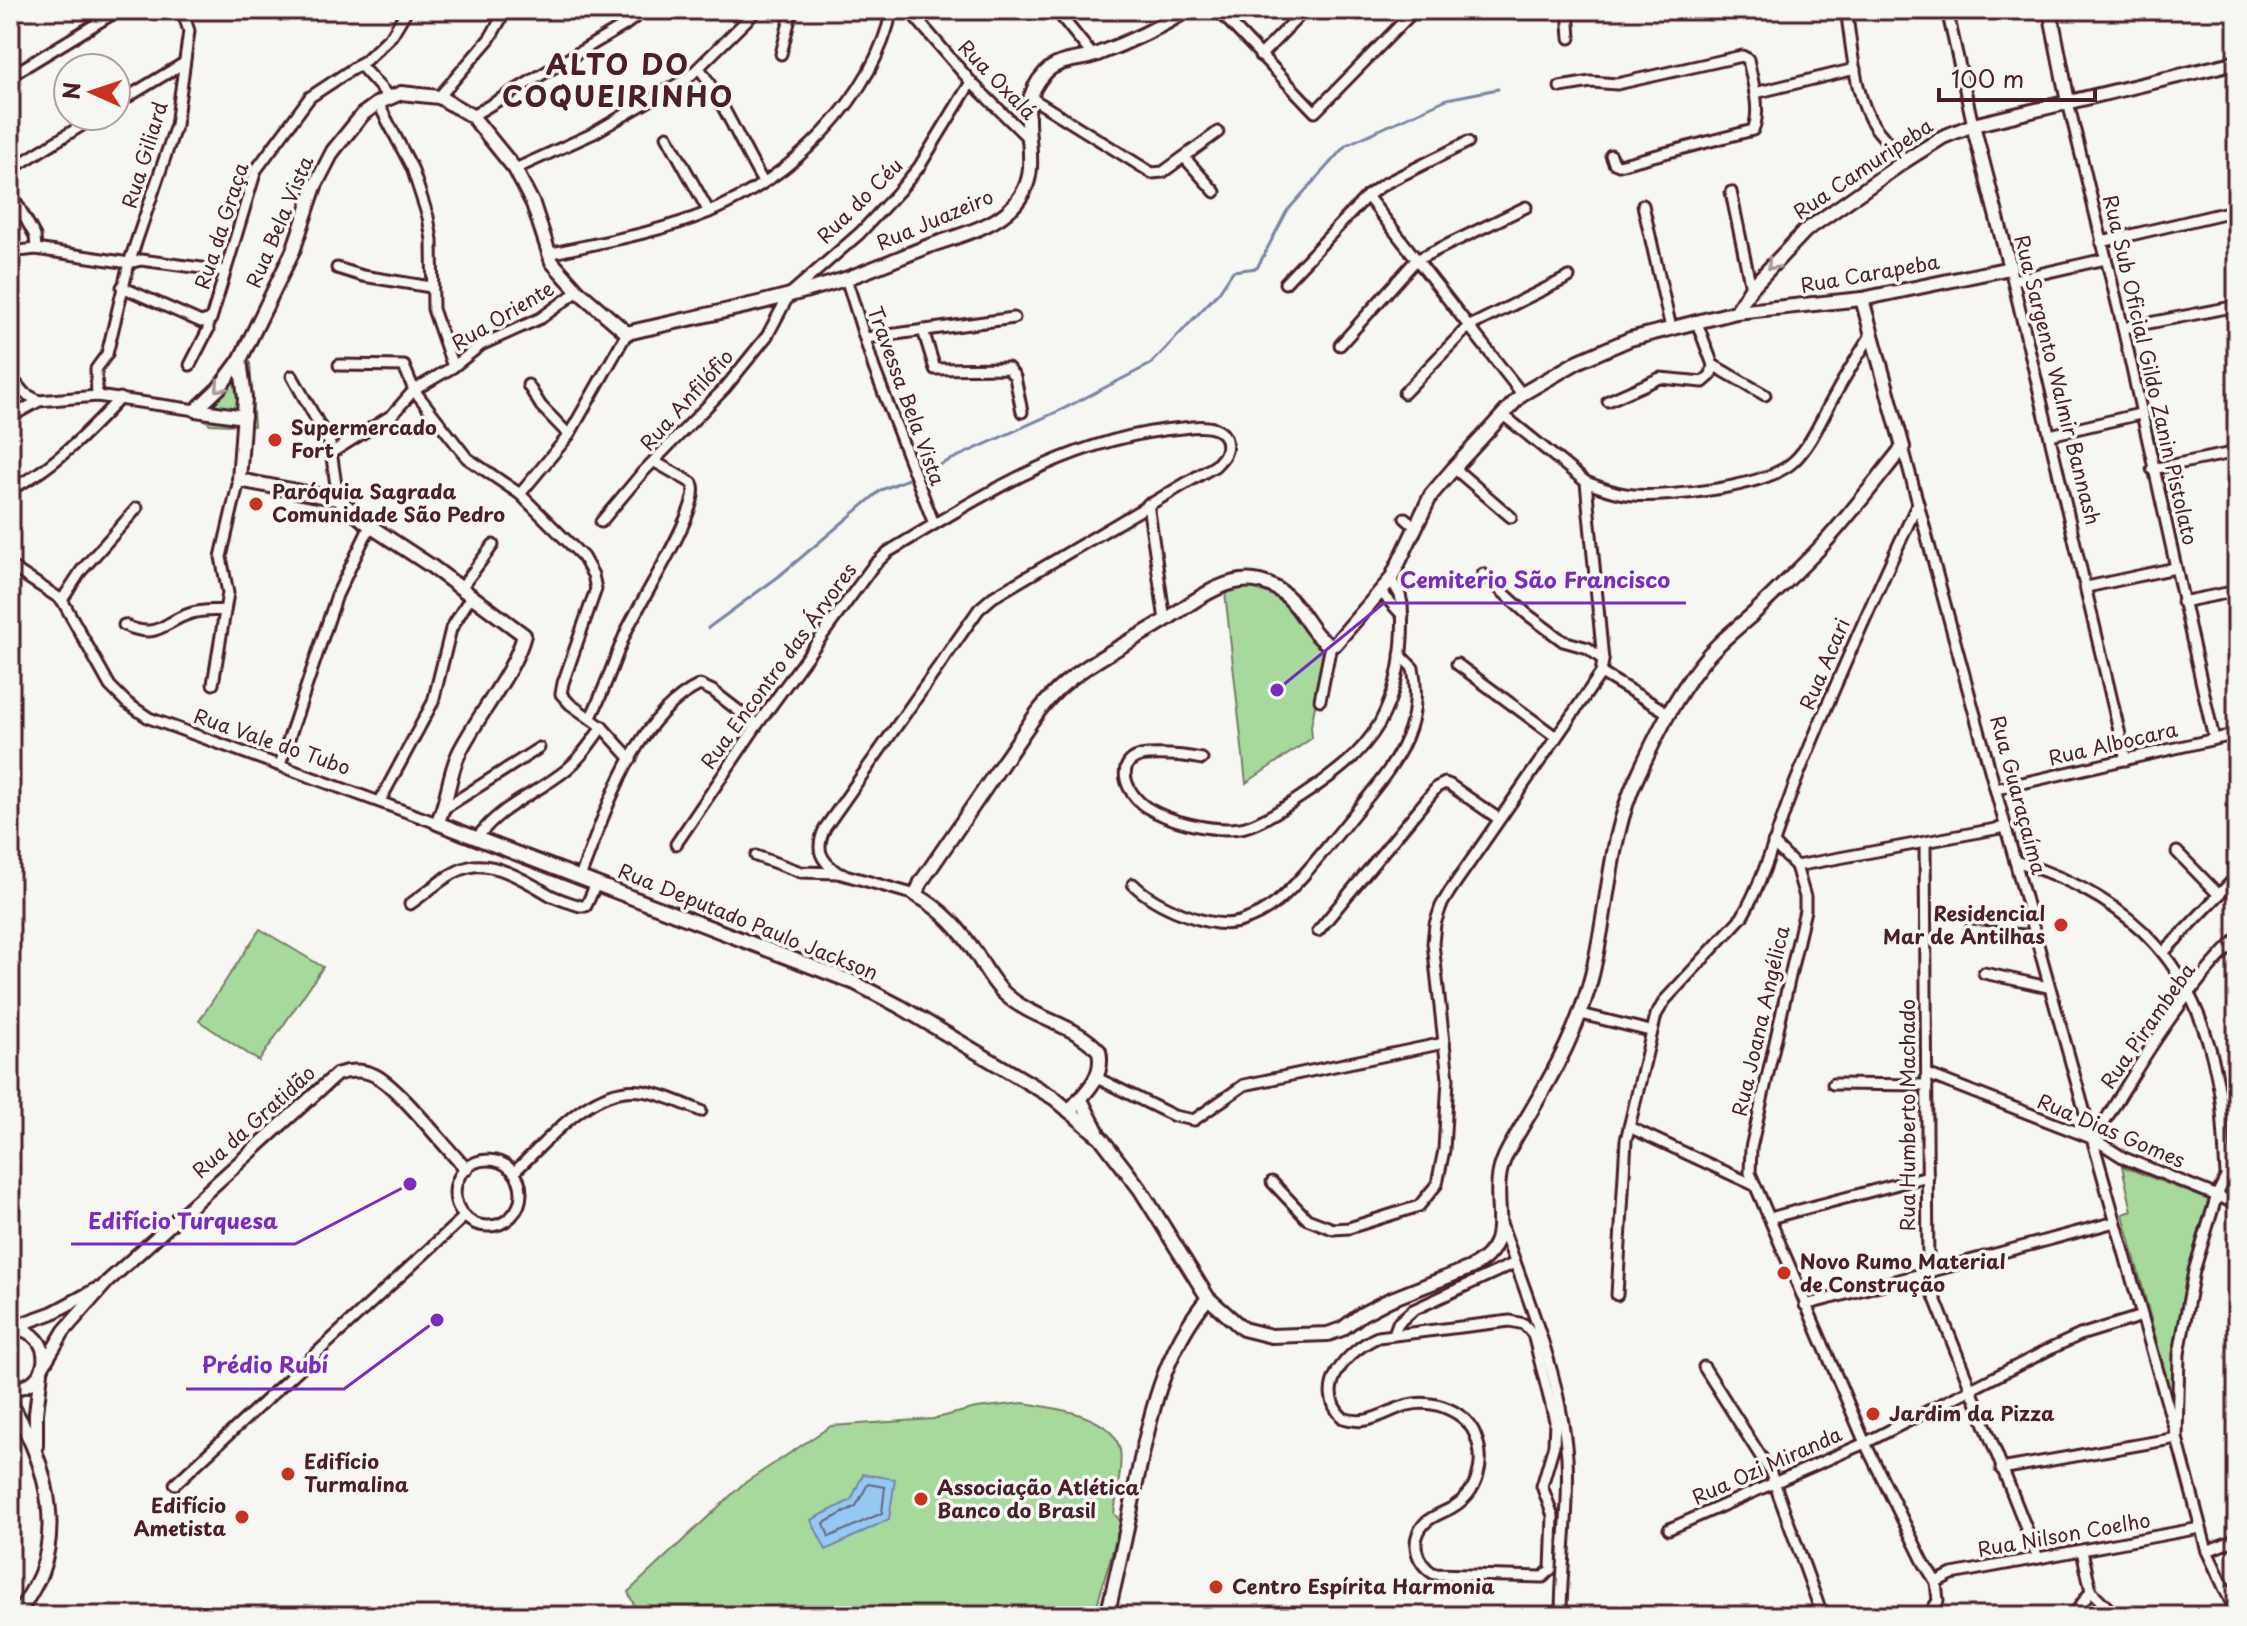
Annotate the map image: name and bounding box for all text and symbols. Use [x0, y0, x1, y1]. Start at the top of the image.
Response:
street label: Rua Oxalá [952, 32, 1044, 127]
district label: ALTO DO COQUEIRINHO [502, 42, 734, 117]
north arrow [52, 52, 132, 132]
scale bar [1939, 52, 2095, 102]
text: 100 m [1951, 60, 2024, 96]
text: N [54, 81, 87, 100]
street label: Rua Giliard [114, 98, 175, 212]
street label: Rua Camuripeba [1787, 110, 1938, 226]
street label: Rua Bela Vista [238, 151, 321, 292]
street label: Rua do Céu [810, 151, 909, 250]
street label: Rua da Graça [186, 158, 256, 293]
street label: Rua Juazeiro [872, 181, 998, 257]
street label: Rua Sub Oficial Gildo Zanin Pistolato [2096, 192, 2206, 548]
street label: Rua Sargento Walmir Bannash [2007, 232, 2109, 528]
street label: Rua Carapeba [1798, 246, 1942, 300]
one-way arrow [1767, 255, 1782, 270]
street label: Rua Oriente [446, 273, 559, 357]
street label: Travessa Bela Vista [861, 302, 953, 490]
street label: Rua Anfilófio [632, 342, 740, 457]
one-way arrow [215, 377, 229, 392]
place label: Supermercado Fort [291, 412, 437, 465]
marker: Supermercado Fort [266, 431, 284, 449]
place label: Paróquia Sagrada Comunidade São Pedro [272, 476, 505, 529]
marker: Paróquia Sagrada Comunidade São Pedro [247, 495, 265, 513]
street label: Rua Encontro das Árvores [693, 556, 863, 775]
callout: Cemiterio São Francisco [1384, 557, 1686, 603]
text: Cemiterio São Francisco [1400, 562, 1670, 595]
street label: Rua Acari [1791, 613, 1857, 714]
street label: Rua Vale do Tubo [190, 700, 355, 782]
street label: Rua Guaraçaíma [1983, 712, 2055, 878]
street label: Rua Albocara [2045, 713, 2181, 772]
street label: Rua Deputado Paulo Jackson [614, 855, 883, 987]
place label: Residencial Mar de Antilhas [1883, 898, 2045, 951]
marker: Residencial Mar de Antilhas [2052, 916, 2070, 934]
street label: Rua Joana Angélica [1724, 922, 1797, 1119]
street label: Rua Pirambeba [2093, 956, 2202, 1094]
street label: Rua Humberto Machado [1892, 999, 1922, 1231]
street label: Rua da Gratidão [185, 1058, 321, 1185]
street label: Rua Dias Gomes [2033, 1085, 2190, 1175]
callout: Edifício Turquesa [71, 1198, 295, 1244]
text: Edifício Turquesa [88, 1203, 278, 1236]
place label: Novo Rumo Material de Construção [1800, 1246, 2006, 1299]
marker: Novo Rumo Material de Construção [1775, 1264, 1793, 1282]
callout: Prédio Rubí [186, 1343, 344, 1389]
text: Prédio Rubí [202, 1347, 329, 1380]
place label: Jardim da Pizza [1889, 1398, 2055, 1428]
marker: Jardim da Pizza [1864, 1405, 1882, 1423]
street label: Rua Ozi Miranda [1687, 1418, 1847, 1512]
place label: Edifício Turmalina [304, 1446, 409, 1499]
marker: Edifício Turmalina [279, 1465, 297, 1483]
place label: Associação Atlética Banco do Brasil [937, 1472, 1139, 1525]
place label: Edifício Ametista [134, 1490, 226, 1543]
marker: Associação Atlética Banco do Brasil [912, 1490, 930, 1508]
street label: Rua Nilson Coelho [1975, 1504, 2153, 1564]
marker: Edifício Ametista [233, 1508, 251, 1526]
place label: Centro Espírita Harmonia [1232, 1571, 1495, 1601]
marker: Centro Espírita Harmonia [1207, 1578, 1225, 1596]

